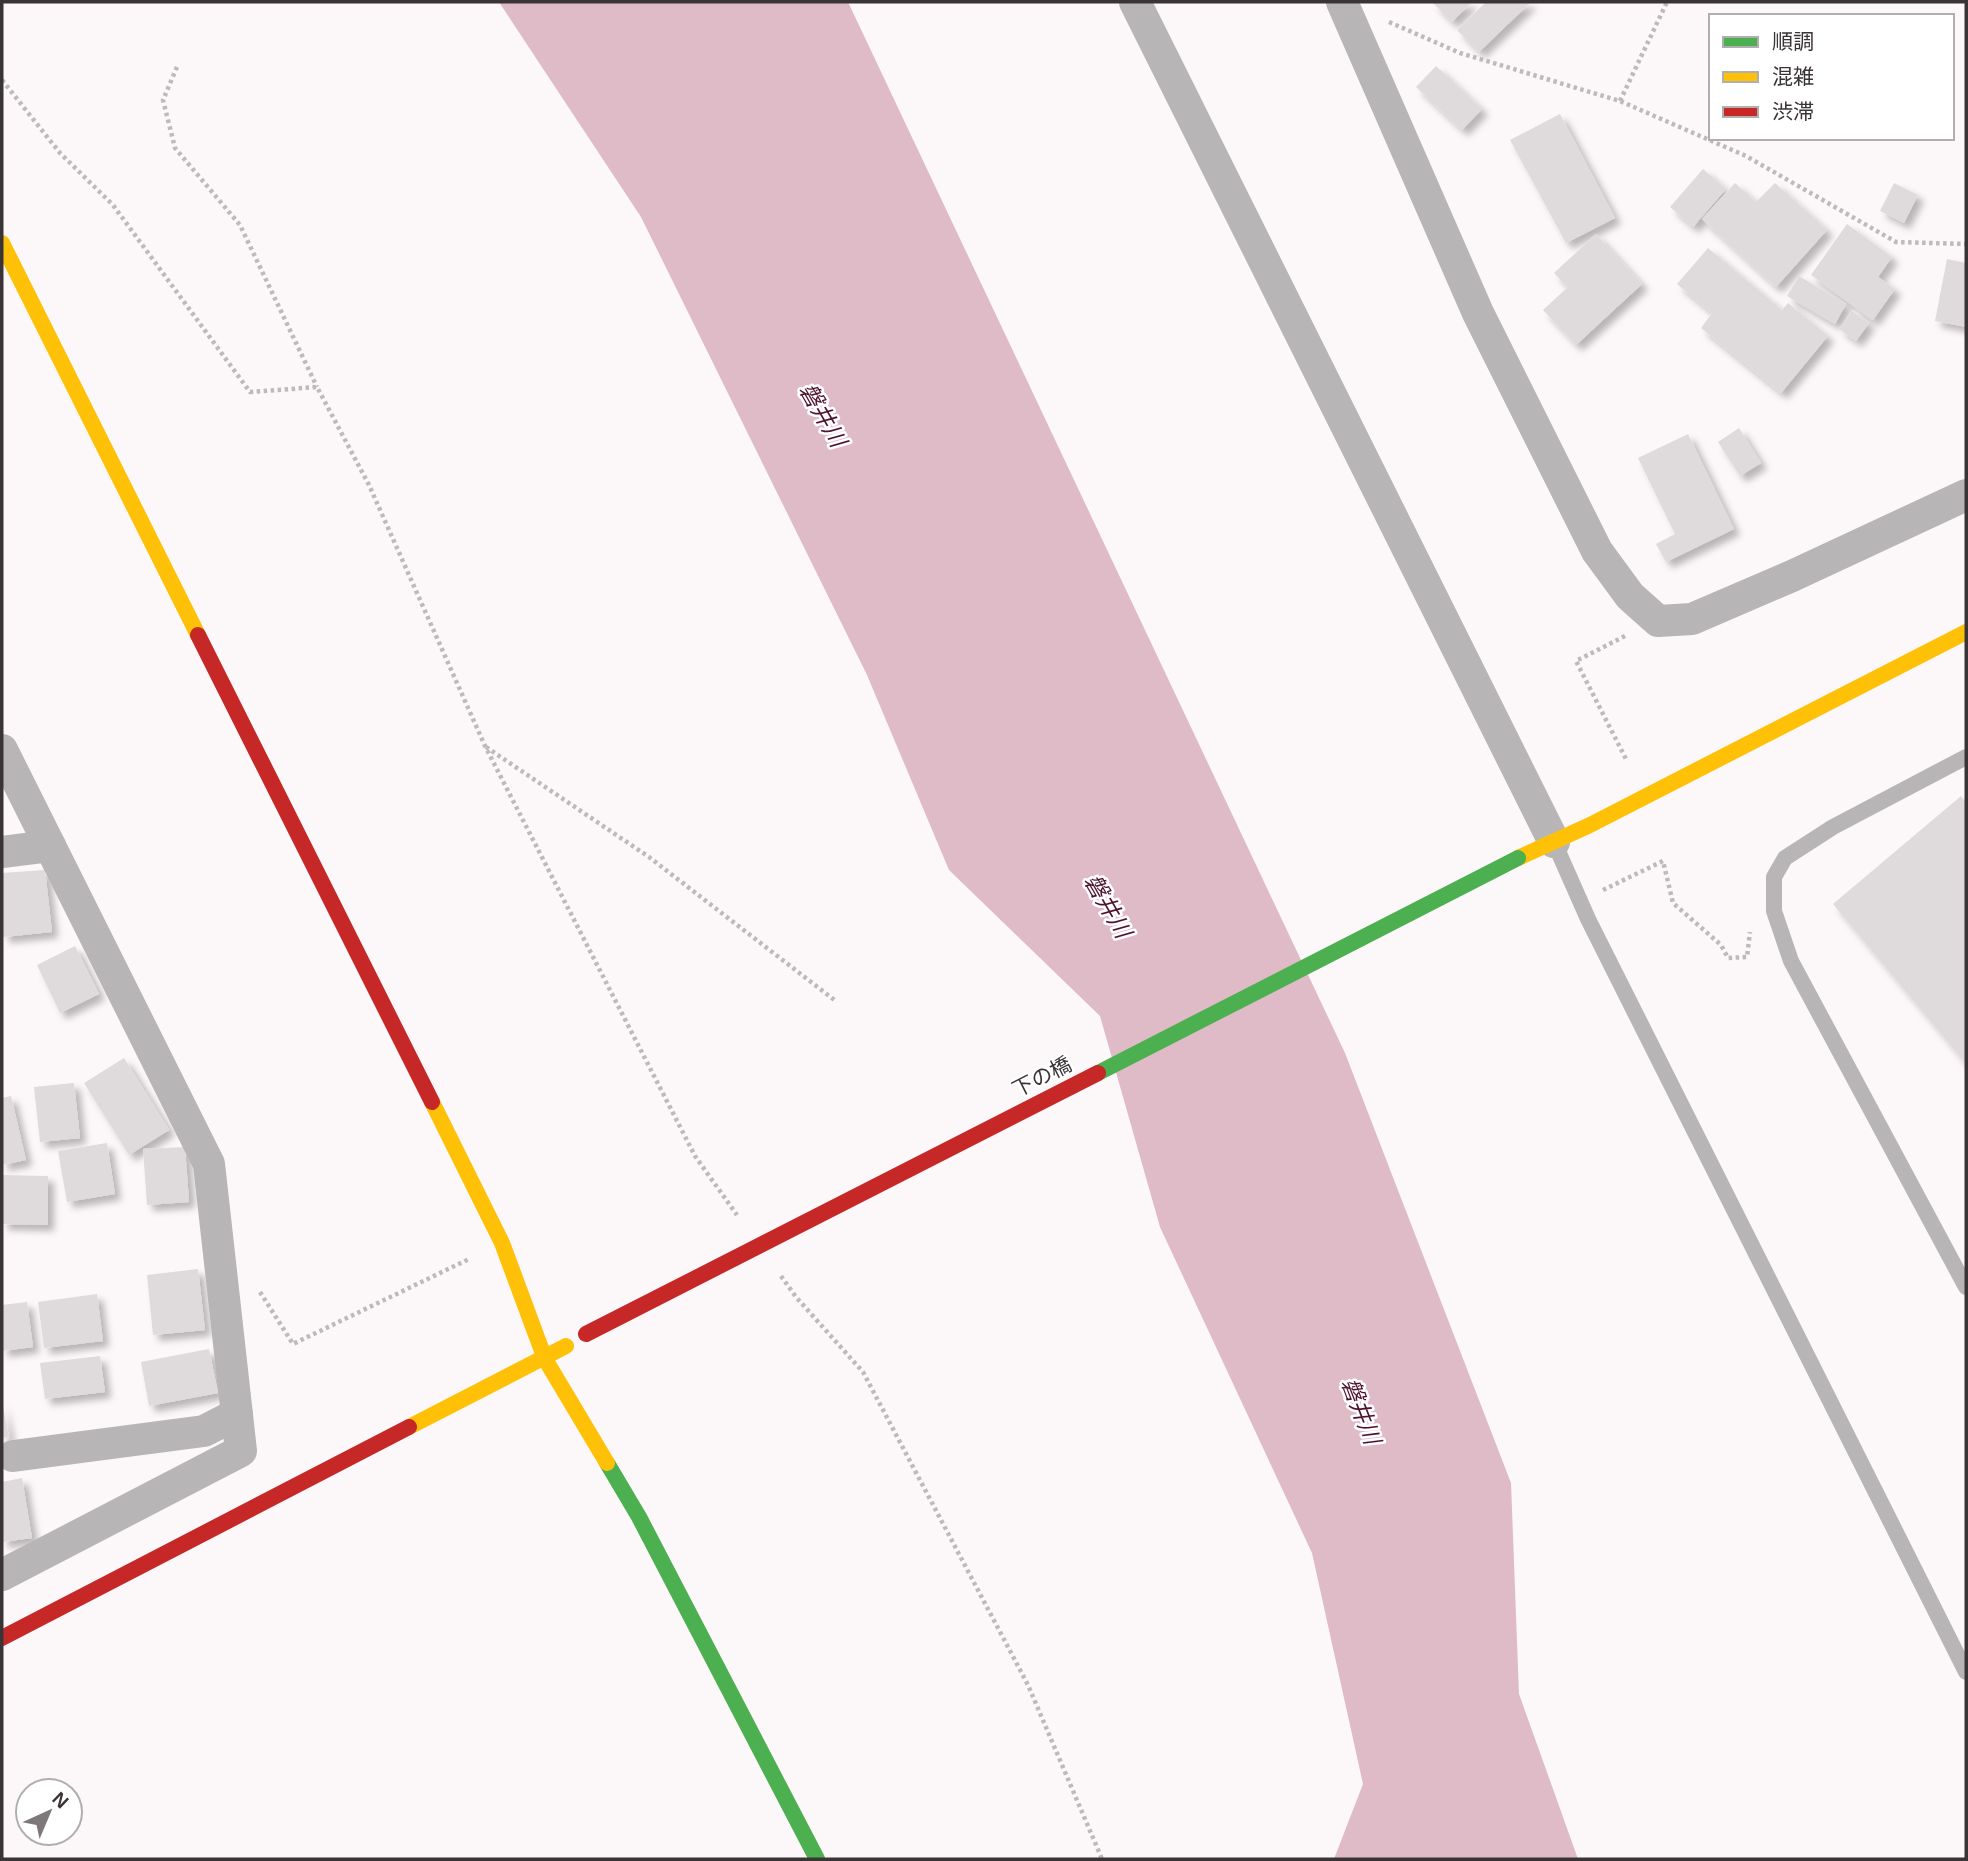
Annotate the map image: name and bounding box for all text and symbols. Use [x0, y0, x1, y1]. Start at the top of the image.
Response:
legend [1709, 14, 1954, 140]
text: 順調 [1772, 30, 1814, 53]
text: 混雑 [1772, 65, 1814, 88]
text: 渋滞 [1772, 100, 1814, 123]
water label: 磐井川 [794, 379, 853, 454]
water label: 磐井川 [1079, 870, 1138, 945]
street label: 下の橋 [1008, 1052, 1075, 1101]
water label: 磐井川 [1336, 1374, 1387, 1451]
north arrow [14, 1777, 84, 1847]
text: N [48, 1788, 73, 1812]

